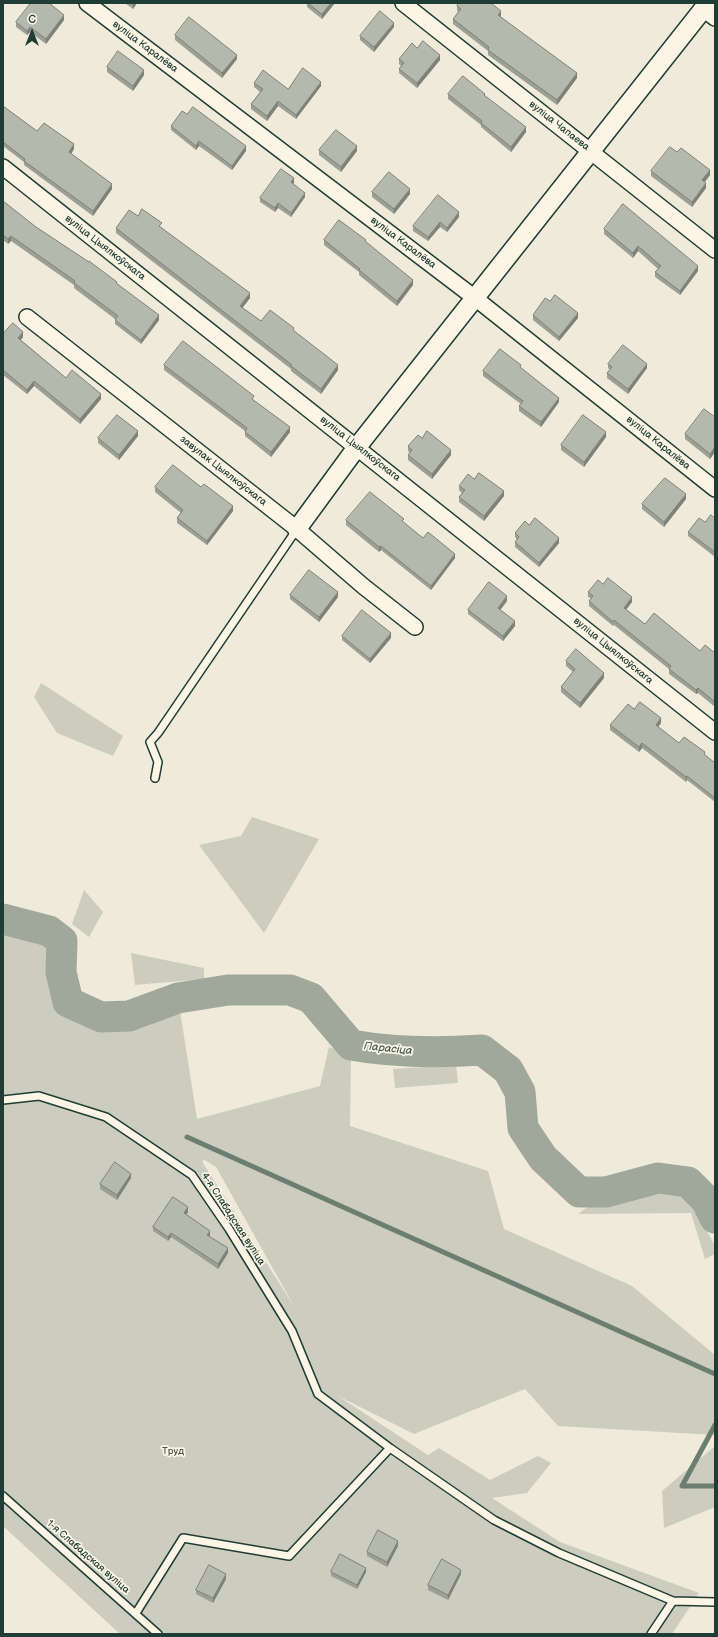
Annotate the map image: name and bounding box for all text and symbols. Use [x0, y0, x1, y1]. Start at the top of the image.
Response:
north arrow [12, 12, 52, 52]
text: С [28, 13, 36, 26]
street label: вуліца Каралёва [110, 19, 180, 75]
street label: вуліца Чапаева [526, 99, 592, 153]
street label: вуліца Цыялкоўскага [62, 213, 148, 283]
street label: вуліца Каралёва [368, 215, 438, 271]
street label: вуліца Цыялкоўскага [317, 414, 403, 484]
street label: вуліца Каралёва [624, 414, 692, 472]
street label: завулак Цыялкоўскага [177, 433, 269, 509]
street label: вуліца Цыялкоўскага [571, 615, 655, 687]
water label: Парасіца [363, 1040, 413, 1058]
street label: 4-я Слабадская вуліца [199, 1171, 267, 1267]
park label: Труд [162, 1445, 184, 1457]
street label: 1-я Слабадская вуліца [44, 1518, 132, 1596]

